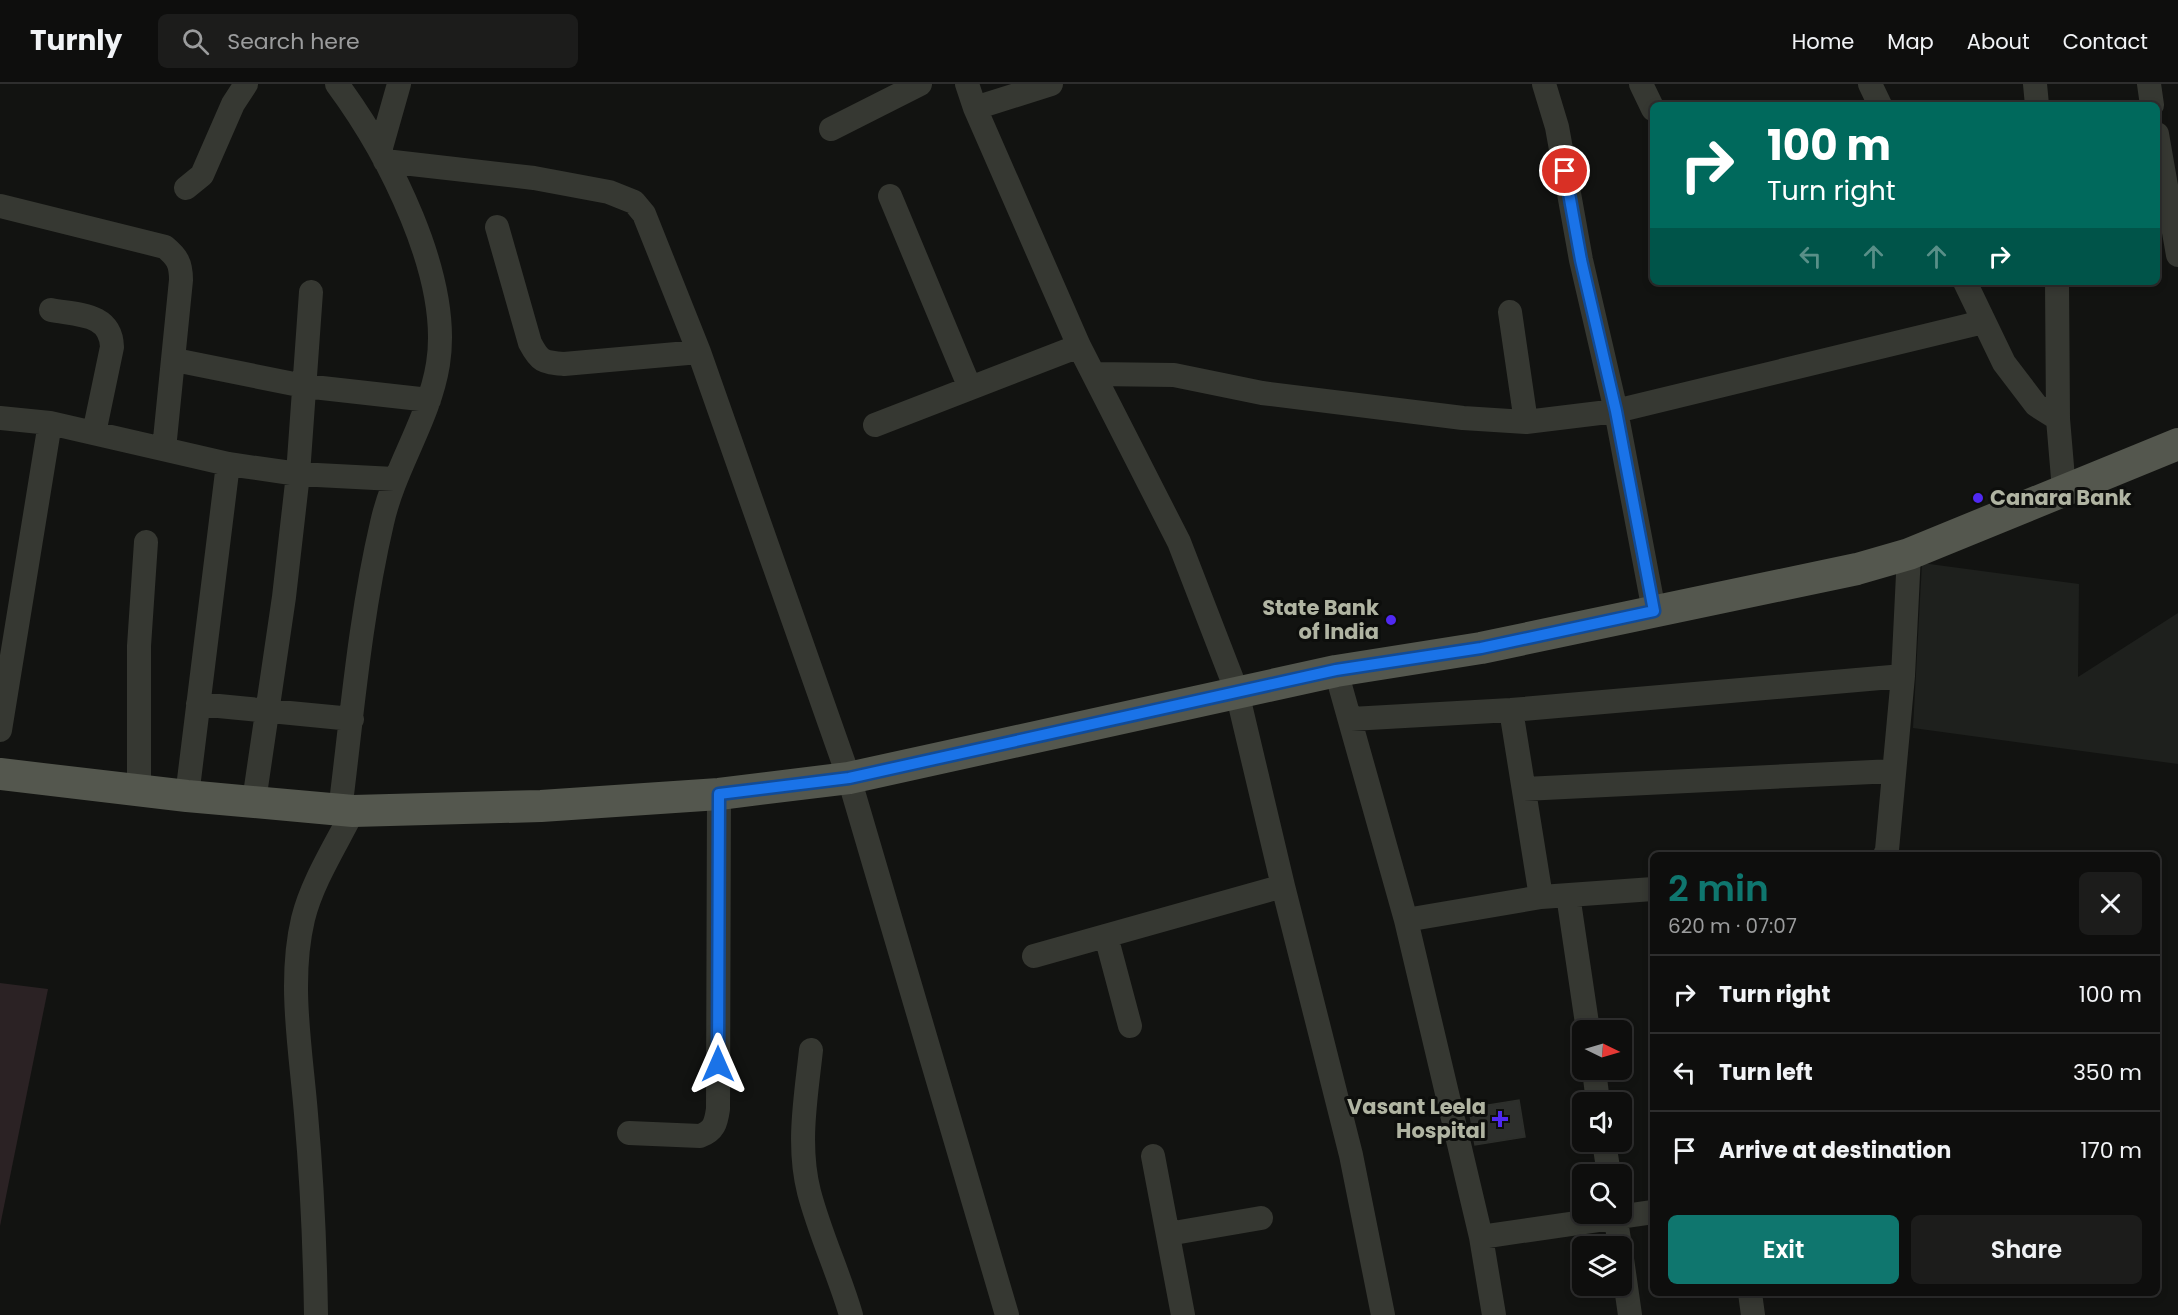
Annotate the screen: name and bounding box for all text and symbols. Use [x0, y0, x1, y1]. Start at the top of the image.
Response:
search box [158, 14, 578, 68]
text: Turnly [30, 21, 122, 60]
icon: search [179, 25, 212, 58]
text: Search here [227, 26, 360, 57]
text: Home [1792, 27, 1854, 56]
text: Map [1887, 27, 1934, 56]
text: About [1967, 27, 2030, 56]
text: Contact [2063, 27, 2148, 56]
text: 100 m [1767, 116, 1891, 175]
icon: right [1668, 126, 1746, 204]
pin [1539, 145, 1590, 196]
icon: arrive [1548, 154, 1581, 187]
text: Turn right [1767, 172, 1896, 209]
icon: left [1794, 240, 1827, 273]
icon: ahead [1857, 240, 1890, 273]
icon: ahead [1920, 240, 1953, 273]
icon: right [1983, 240, 2016, 273]
place label: Canara Bank [1990, 483, 2132, 512]
marker: Canara Bank [1971, 491, 1985, 505]
place label: State Bank of India [1262, 593, 1379, 646]
marker: State Bank of India [1384, 613, 1398, 627]
text: 2 min [1668, 863, 1769, 914]
button: close [2079, 872, 2142, 935]
text: 620 m · 07:07 [1668, 912, 1797, 940]
icon: right [1668, 978, 1701, 1011]
text: Turn right [1719, 979, 1830, 1010]
text: 100 m [2079, 979, 2142, 1010]
north arrow [1572, 1020, 1632, 1080]
map controls [1572, 1020, 1632, 1296]
position arrow [686, 1032, 750, 1096]
icon: left [1668, 1056, 1701, 1089]
text: Turn left [1719, 1057, 1813, 1088]
text: 350 m [2073, 1057, 2142, 1088]
place label: Vasant Leela Hospital [1347, 1092, 1486, 1145]
button: sound [1572, 1092, 1632, 1152]
marker: Vasant Leela Hospital [1491, 1110, 1509, 1128]
icon: arrive [1668, 1134, 1701, 1167]
text: Arrive at destination [1719, 1135, 1951, 1166]
text: 170 m [2081, 1135, 2142, 1166]
button: search [1572, 1164, 1632, 1224]
button: Exit [1668, 1215, 1899, 1284]
button: Share [1911, 1215, 2142, 1284]
button: layers [1572, 1236, 1632, 1296]

